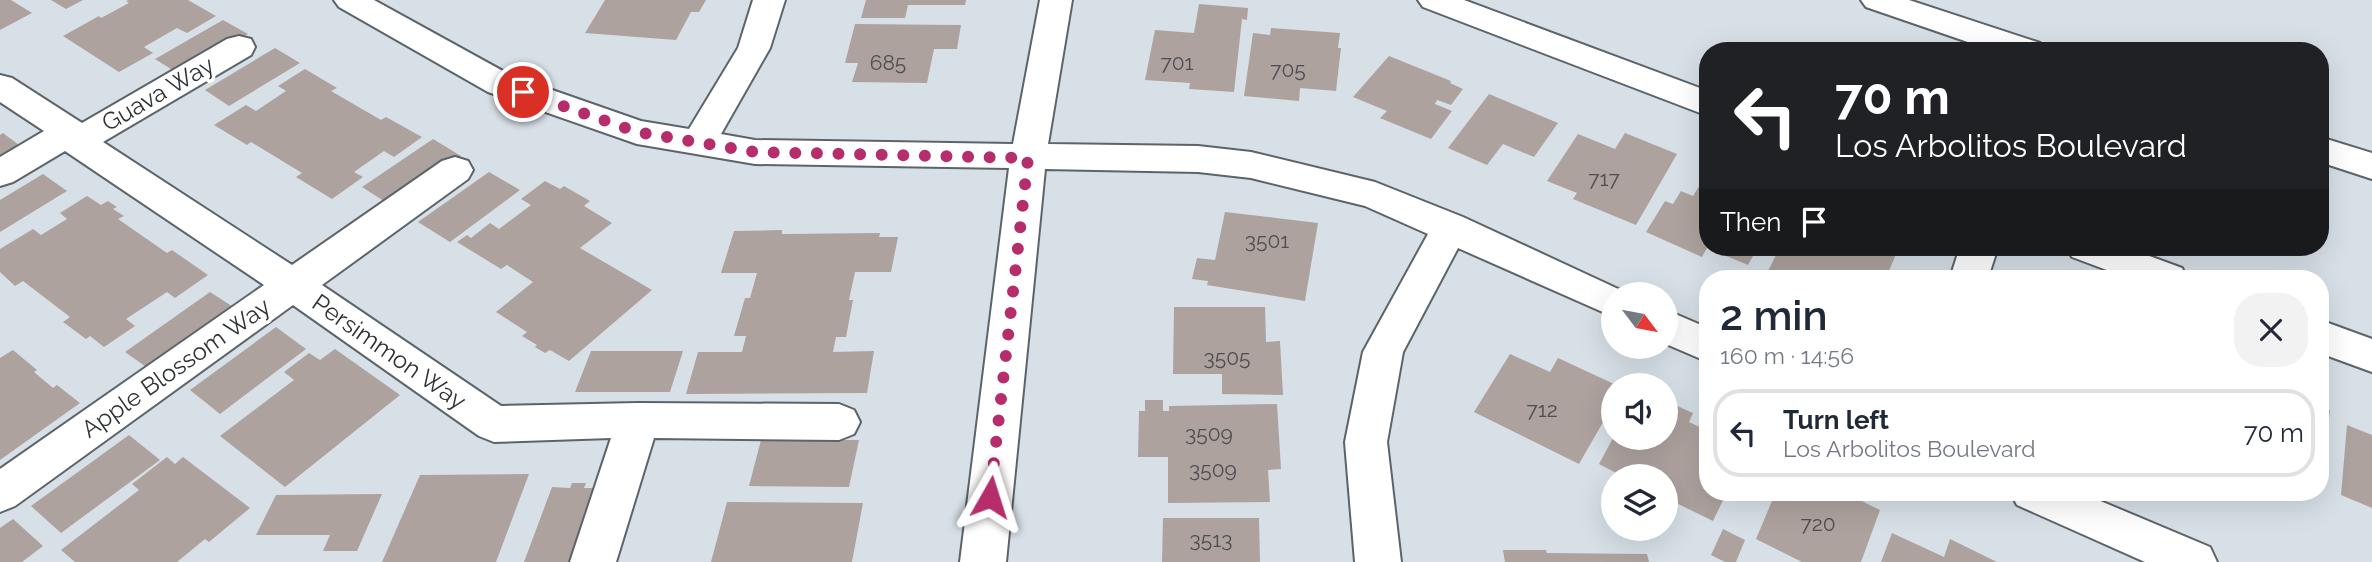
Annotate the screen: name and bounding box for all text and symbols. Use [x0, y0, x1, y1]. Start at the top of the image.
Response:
street label: Guava Way [97, 50, 219, 137]
house number: 685 [870, 50, 906, 75]
house number: 701 [1161, 50, 1194, 75]
house number: 705 [1270, 57, 1306, 82]
pin [493, 62, 553, 122]
text: 70 m [1835, 68, 1950, 125]
icon: left [1720, 70, 1811, 161]
icon: arrive [504, 73, 542, 111]
text: Los Arbolitos Boulevard [1835, 127, 2187, 164]
house number: 717 [1588, 166, 1620, 191]
icon: arrive [1795, 203, 1833, 241]
text: Then [1720, 207, 1781, 237]
house number: 3501 [1245, 228, 1289, 253]
north arrow [1601, 282, 1678, 359]
map controls [1601, 282, 1678, 541]
street label: Persimmon Way [307, 288, 472, 415]
text: 2 min [1720, 291, 1828, 340]
street label: Apple Blossom Way [76, 292, 276, 444]
button: close [2234, 293, 2308, 367]
text: 160 m · 14:56 [1720, 342, 1854, 369]
house number: 3505 [1204, 345, 1250, 370]
button: sound [1601, 373, 1678, 450]
house number: 712 [1526, 397, 1558, 422]
text: Turn left [1783, 405, 1889, 435]
icon: left [1724, 414, 1762, 452]
text: 70 m [2244, 418, 2304, 448]
house number: 3509 [1185, 421, 1233, 446]
text: Los Arbolitos Boulevard [1783, 435, 2036, 462]
house number: 3509 [1189, 457, 1237, 482]
position arrow [953, 460, 1027, 534]
button: layers [1601, 464, 1678, 541]
house number: 720 [1800, 511, 1836, 536]
house number: 3513 [1190, 527, 1232, 552]

